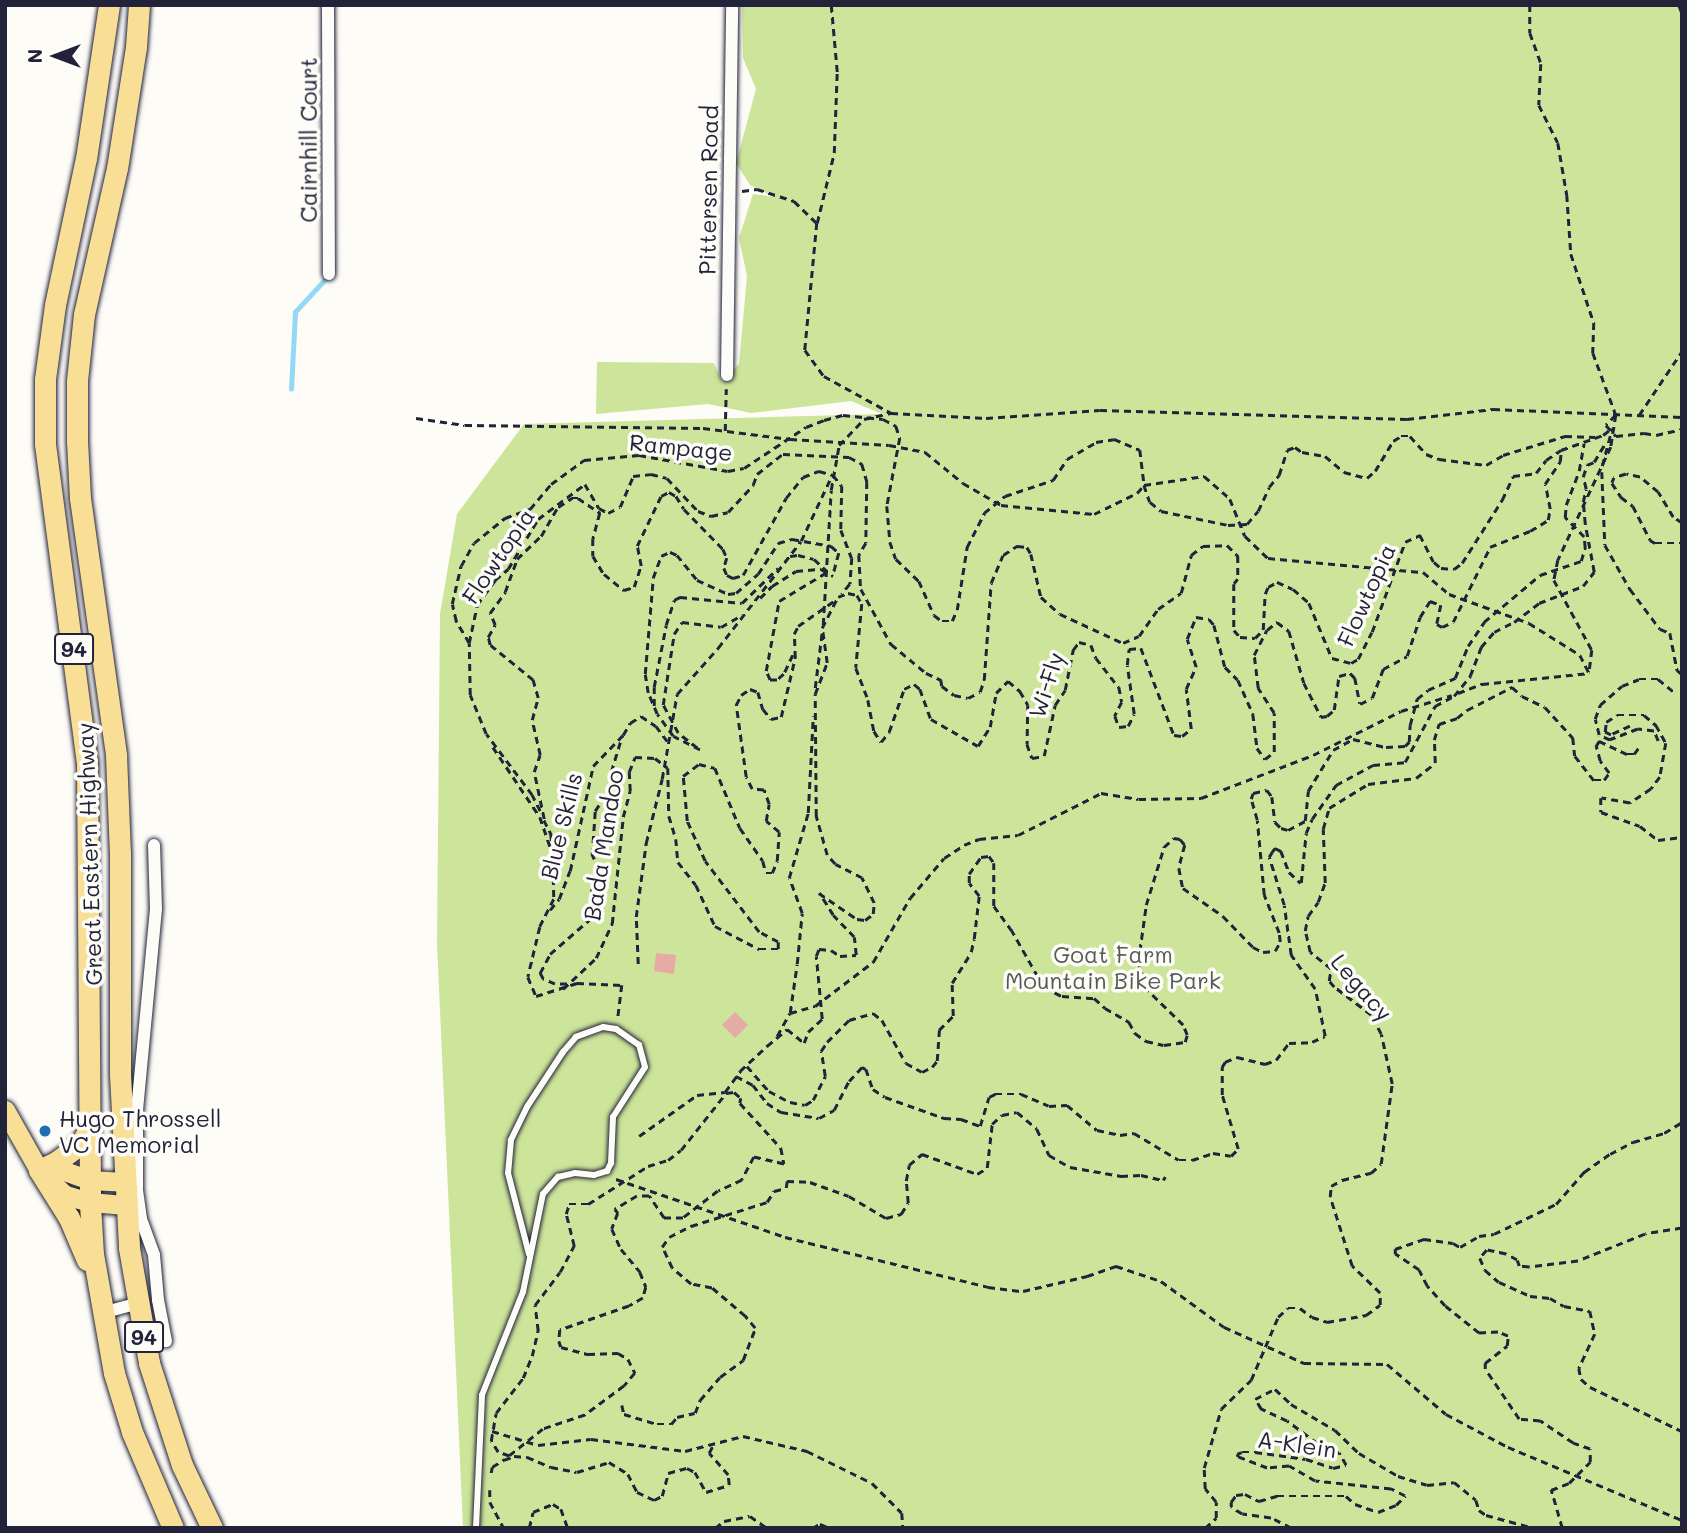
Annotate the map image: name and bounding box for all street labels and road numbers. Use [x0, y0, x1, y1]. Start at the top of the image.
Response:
street label: Cairnhill Court [294, 57, 322, 223]
street label: Pittersen Road [693, 105, 723, 275]
street label: Rampage [628, 428, 734, 466]
street label: Flowtopia [456, 503, 540, 609]
street label: Flowtopia [1331, 539, 1401, 651]
road number: 94 [53, 632, 95, 666]
street label: Wi-Fly [1022, 649, 1070, 721]
street label: Great Eastern Highway [71, 722, 107, 986]
street label: Bada Mandoo [577, 768, 629, 922]
street label: Blue Skills [534, 770, 588, 882]
street label: Legacy [1325, 948, 1399, 1026]
road number: 94 [123, 1320, 165, 1354]
street label: A-Klein [1256, 1425, 1338, 1463]

